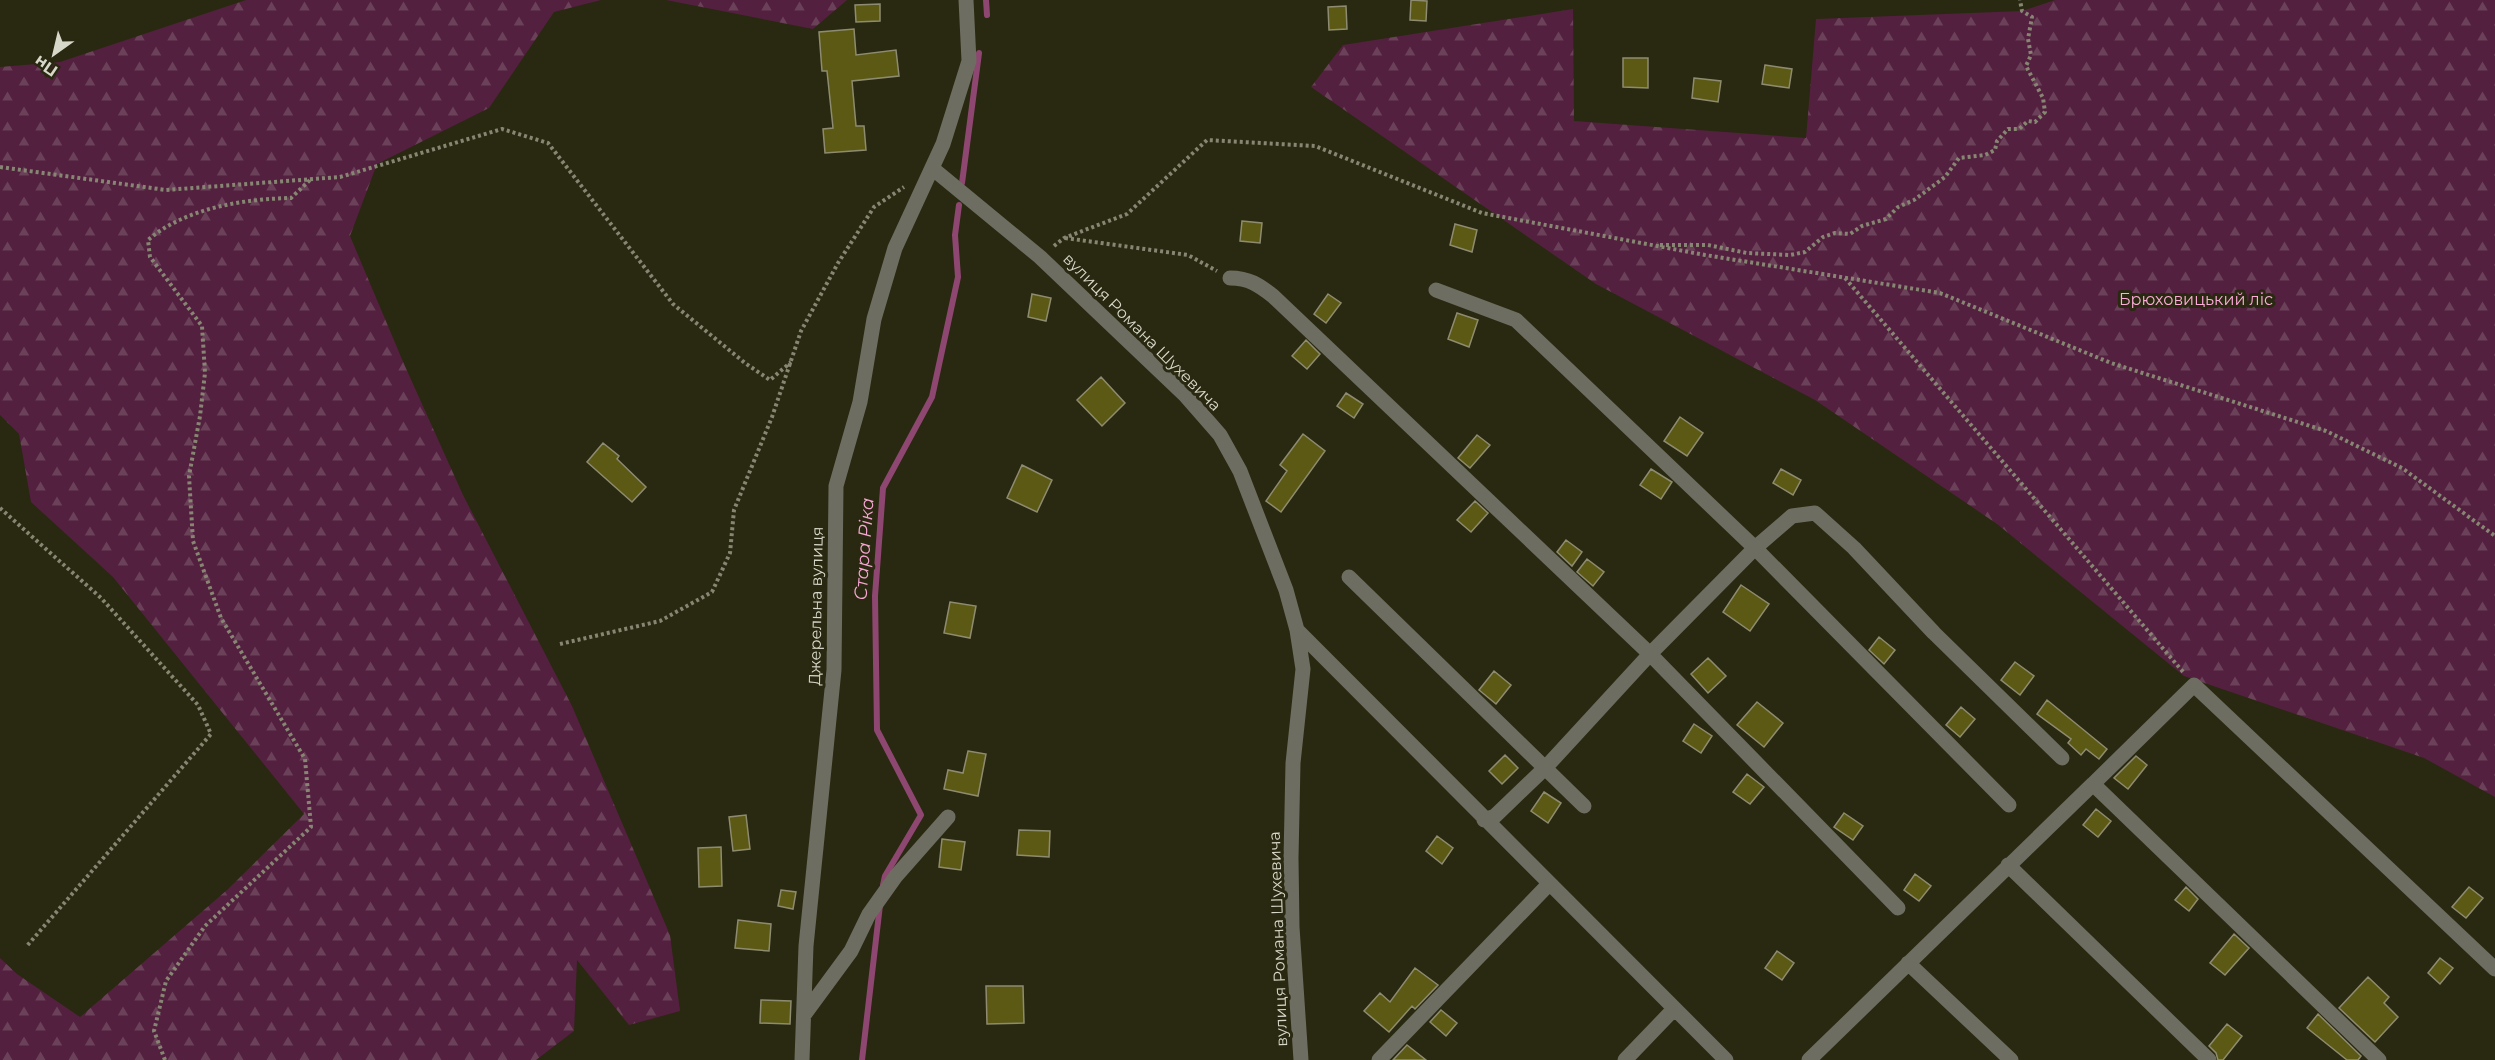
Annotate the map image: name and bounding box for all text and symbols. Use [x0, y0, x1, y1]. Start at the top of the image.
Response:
north arrow [24, 24, 84, 84]
text: Пн [31, 51, 61, 81]
street label: вулиця Романа Шухевича [1059, 249, 1225, 415]
park label: Брюховицький ліс [2119, 290, 2273, 309]
water label: Стара Ріка [849, 497, 879, 601]
street label: Джерельна вулиця [805, 526, 827, 686]
street label: вулиця Романа Шухевича [1265, 831, 1291, 1047]

